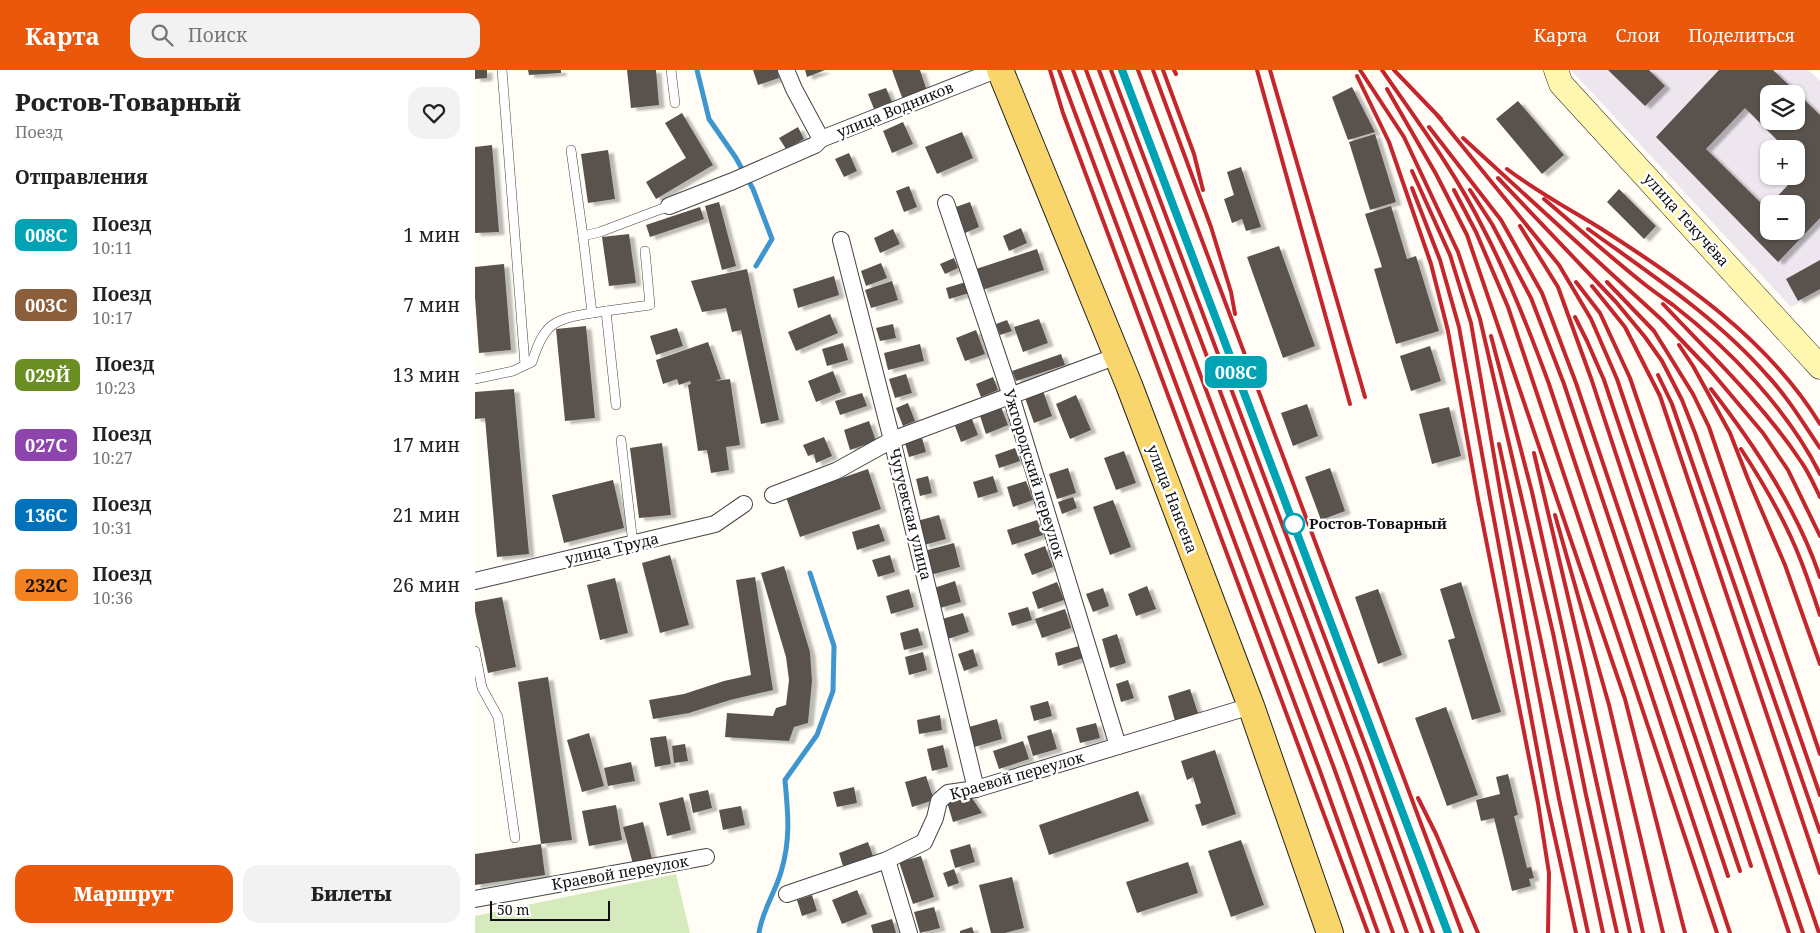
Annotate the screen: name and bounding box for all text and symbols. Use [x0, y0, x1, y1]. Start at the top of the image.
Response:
search box [130, 13, 480, 58]
text: Карта [25, 19, 100, 52]
icon: search [148, 21, 176, 49]
text: Поиск [188, 22, 247, 48]
text: Карта [1533, 23, 1588, 47]
text: Слои [1616, 23, 1660, 47]
text: Поделиться [1688, 23, 1795, 47]
street label: улица Водников [833, 77, 956, 142]
text: Ростов-Товарный [15, 85, 241, 118]
map controls [1760, 85, 1805, 240]
button: layers [1760, 85, 1805, 130]
button: heart [408, 87, 460, 139]
text: Поезд [15, 121, 63, 143]
button: + [1760, 140, 1805, 185]
text: Отправления [15, 164, 148, 190]
street label: улица Текучёва [1639, 168, 1734, 270]
button: − [1760, 195, 1805, 240]
text: Поезд [92, 211, 151, 237]
text: 1 мин [403, 222, 460, 248]
text: 008С [25, 223, 67, 247]
text: 10:11 [92, 237, 133, 259]
text: Поезд [92, 281, 151, 307]
text: 7 мин [403, 292, 460, 318]
text: 003С [25, 293, 67, 317]
text: 10:17 [92, 307, 133, 329]
text: Поезд [95, 351, 154, 377]
line badge: 008С [1201, 356, 1271, 388]
text: 008С [1215, 360, 1257, 384]
text: 13 мин [393, 362, 460, 388]
text: 029Й [25, 363, 70, 387]
text: 10:23 [95, 377, 136, 399]
street label: Ужгородский переулок [1000, 387, 1070, 561]
text: Поезд [92, 421, 151, 447]
text: 17 мин [393, 432, 460, 458]
text: 027С [25, 433, 67, 457]
street label: улица Нансена [1143, 441, 1203, 556]
street label: Чугуевская улица [885, 446, 937, 582]
text: 10:27 [92, 447, 133, 469]
text: Поезд [92, 491, 151, 517]
text: 21 мин [393, 502, 460, 528]
text: 136С [25, 503, 67, 527]
marker: Ростов-Товарный [1283, 513, 1305, 535]
place label: Ростов-Товарный [1309, 513, 1447, 533]
text: 10:31 [92, 517, 133, 539]
street label: улица Труда [563, 528, 661, 569]
text: Поезд [93, 561, 152, 587]
text: 26 мин [393, 572, 460, 598]
text: 232C [25, 573, 68, 597]
text: 10:36 [93, 587, 133, 609]
street label: Краевой переулок [947, 746, 1086, 804]
street label: Краевой переулок [550, 850, 690, 894]
button: Маршрут [15, 865, 233, 923]
button: Билеты [243, 865, 460, 923]
scale bar [490, 898, 610, 921]
text: 50 m [497, 900, 530, 919]

